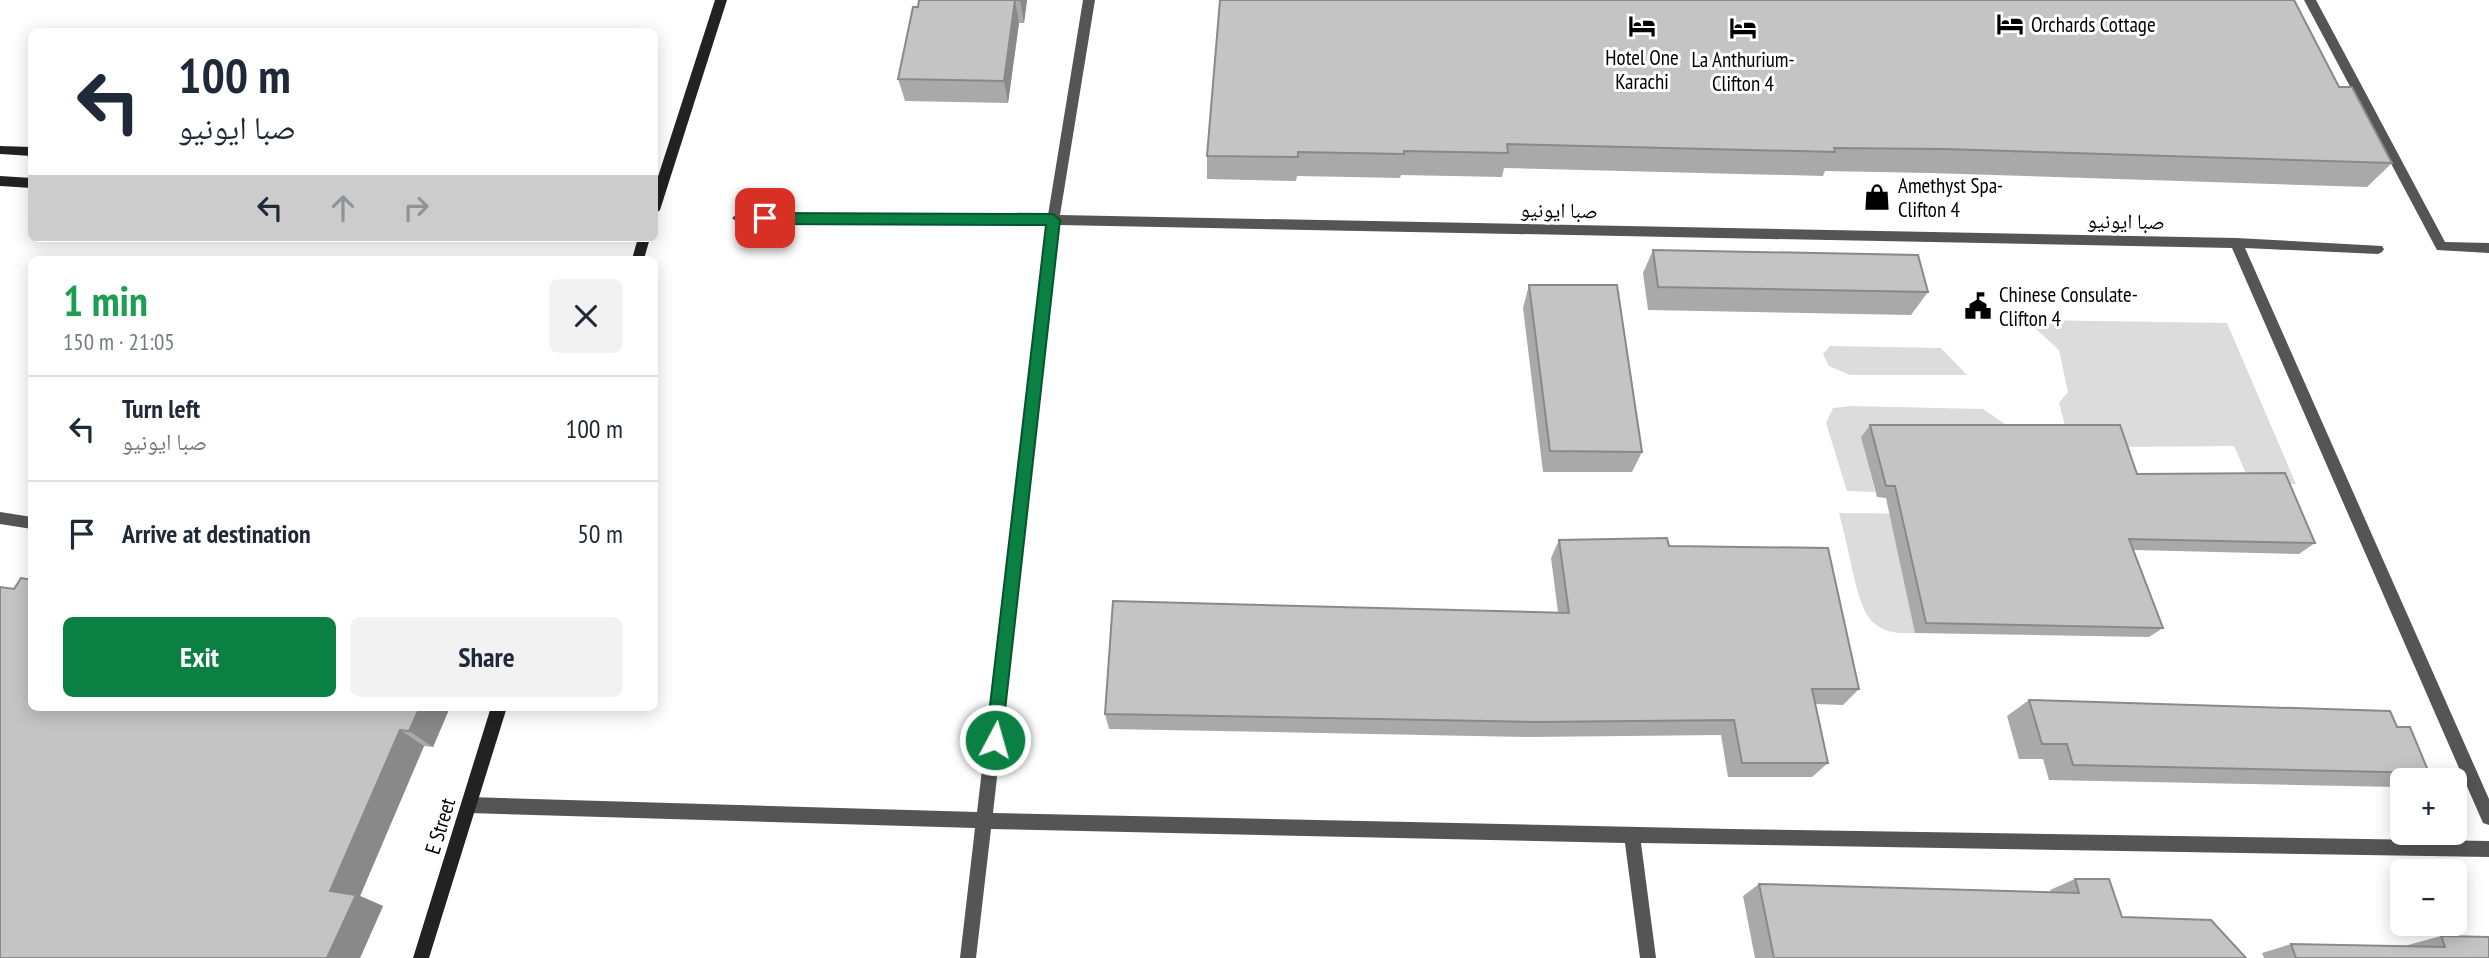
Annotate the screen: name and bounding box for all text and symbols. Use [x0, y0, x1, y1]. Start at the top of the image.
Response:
hotel icon: Orchards Cottage [1995, 9, 2025, 39]
hotel icon: Hotel One Karachi [1627, 11, 1657, 41]
place label: Orchards Cottage [2031, 11, 2156, 38]
hotel icon: La Anthurium- Clifton 4 [1728, 13, 1758, 43]
text: 100 m [178, 43, 291, 107]
place label: Hotel One Karachi [1605, 44, 1679, 95]
place label: La Anthurium- Clifton 4 [1691, 46, 1795, 97]
icon: left [63, 56, 154, 147]
text: صبا ایونیو [178, 106, 296, 148]
place label: Amethyst Spa- Clifton 4 [1898, 172, 2003, 223]
shop icon: Amethyst Spa- Clifton 4 [1862, 182, 1892, 212]
pin [735, 188, 795, 248]
icon: left [251, 189, 289, 227]
icon: ahead [324, 189, 362, 227]
icon: right [397, 189, 435, 227]
street label: صبا ایونیو [1520, 196, 1598, 224]
icon: arrive [746, 199, 784, 237]
street label: صبا ایونیو [2087, 207, 2165, 235]
text: 1 min [63, 273, 148, 328]
button: close [549, 279, 623, 353]
place label: Chinese Consulate- Clifton 4 [1999, 281, 2138, 332]
public building icon: Chinese Consulate- Clifton 4 [1963, 291, 1993, 321]
text: 150 m · 21:05 [63, 327, 175, 356]
text: Turn left [122, 392, 200, 425]
icon: left [63, 410, 101, 448]
text: 100 m [565, 412, 623, 445]
text: صبا ایونیو [122, 427, 207, 456]
icon: arrive [63, 515, 101, 553]
text: Arrive at destination [122, 517, 311, 550]
text: 50 m [577, 517, 623, 550]
button: Exit [63, 617, 336, 697]
button: Share [350, 617, 623, 697]
position arrow [958, 703, 1032, 777]
map controls [2390, 768, 2467, 936]
button: + [2390, 768, 2467, 845]
street label: E Street [419, 795, 461, 857]
button: − [2390, 859, 2467, 936]

